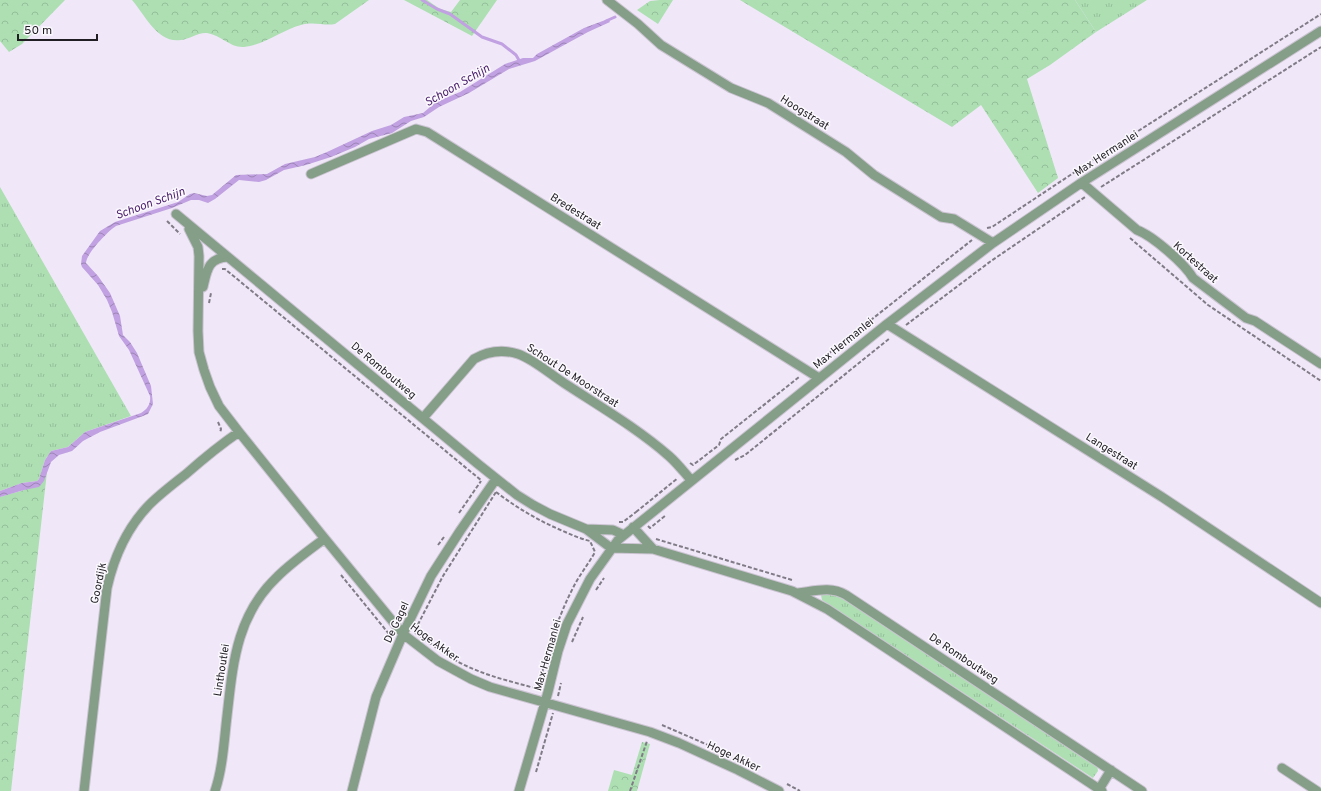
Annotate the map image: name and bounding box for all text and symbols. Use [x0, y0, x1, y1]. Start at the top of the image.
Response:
scale bar [18, 16, 97, 42]
text: 50 m [24, 23, 52, 39]
water label: Schoon Schijn [422, 61, 493, 111]
street label: Hoogstraat [777, 92, 832, 133]
street label: Max Hermanlei [1072, 128, 1141, 180]
water label: Schoon Schijn [113, 184, 188, 224]
street label: Bredestraat [547, 191, 604, 233]
street label: Kortestraat [1170, 239, 1221, 287]
street label: Max Hermanlei [811, 315, 877, 372]
street label: De Romboutweg [348, 339, 419, 402]
street label: Schout De Moorstraat [524, 341, 621, 411]
street label: Langestraat [1083, 430, 1140, 473]
street label: Goordijk [88, 561, 110, 605]
street label: De Gagel [381, 599, 413, 645]
street label: Max Hermanlei [531, 618, 565, 693]
street label: Hoge Akker [407, 620, 462, 666]
street label: De Romboutweg [926, 630, 1001, 687]
street label: Linthoutlei [211, 643, 233, 697]
street label: Hoge Akker [705, 738, 763, 776]

